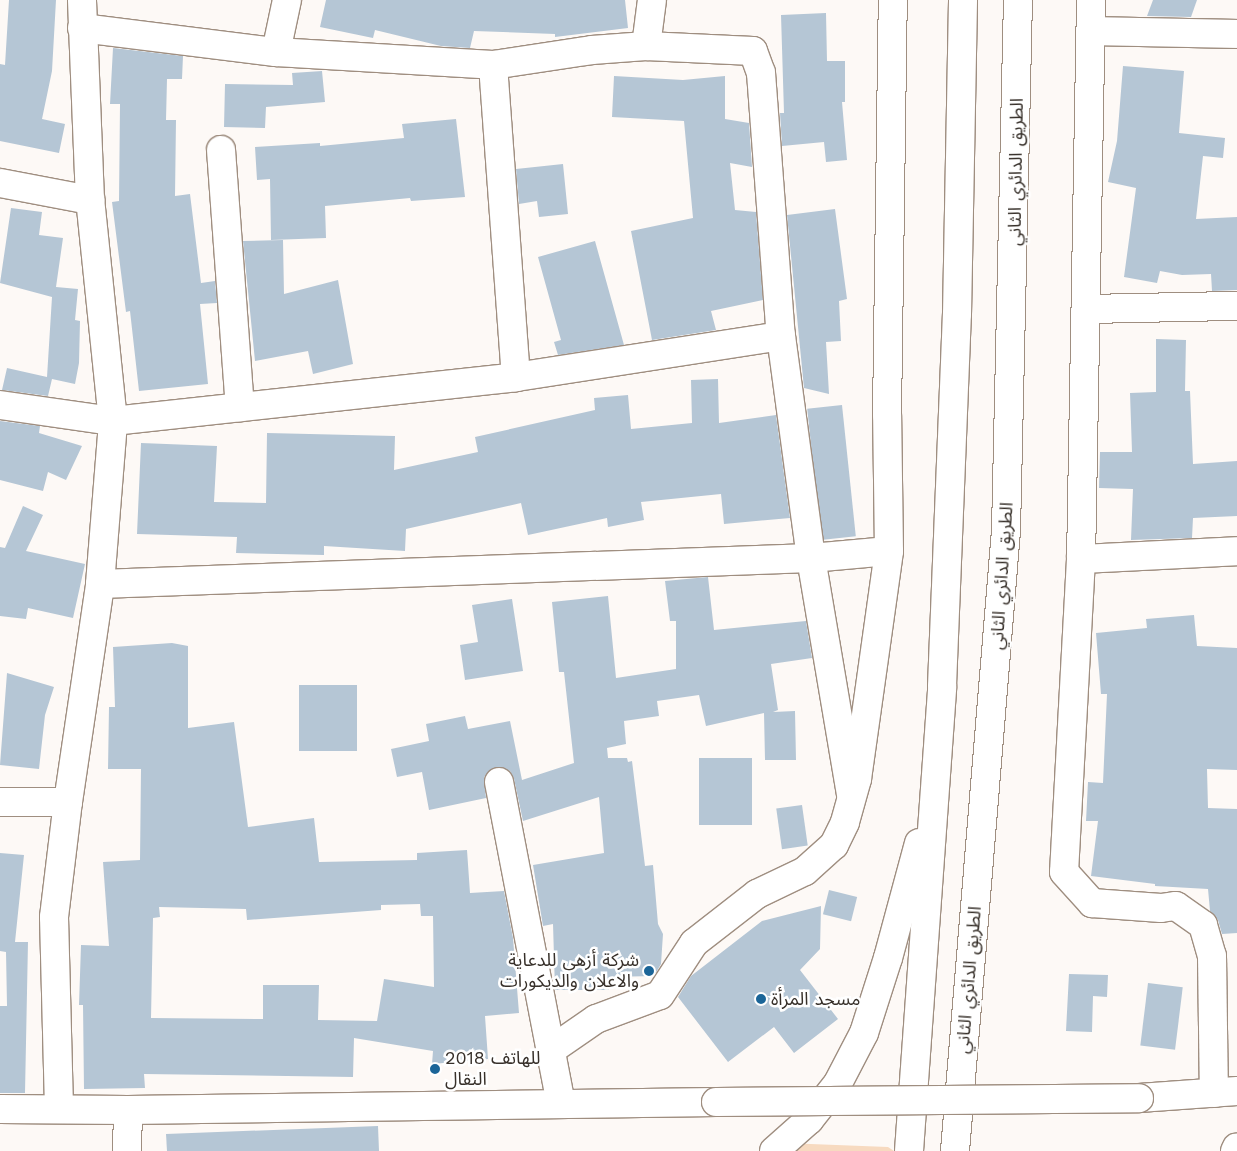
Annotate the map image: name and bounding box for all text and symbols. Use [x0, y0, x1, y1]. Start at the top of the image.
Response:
street label: الطريق الدائري الثاني [1004, 98, 1028, 246]
street label: الطريق الدائري الثاني [986, 501, 1018, 651]
street label: الطريق الدائري الثاني [952, 905, 986, 1055]
place label: شركة أزهى للدعاية والاعلان والديكورات [500, 950, 639, 992]
marker: شركة أزهى للدعاية والاعلان والديكورات [643, 965, 655, 977]
place label: مسجد المرأة [771, 988, 860, 1010]
marker: مسجد المرأة [755, 993, 767, 1005]
place label: 2018 للهاتف النقال [445, 1048, 541, 1090]
marker: 2018 للهاتف النقال [429, 1063, 441, 1075]

